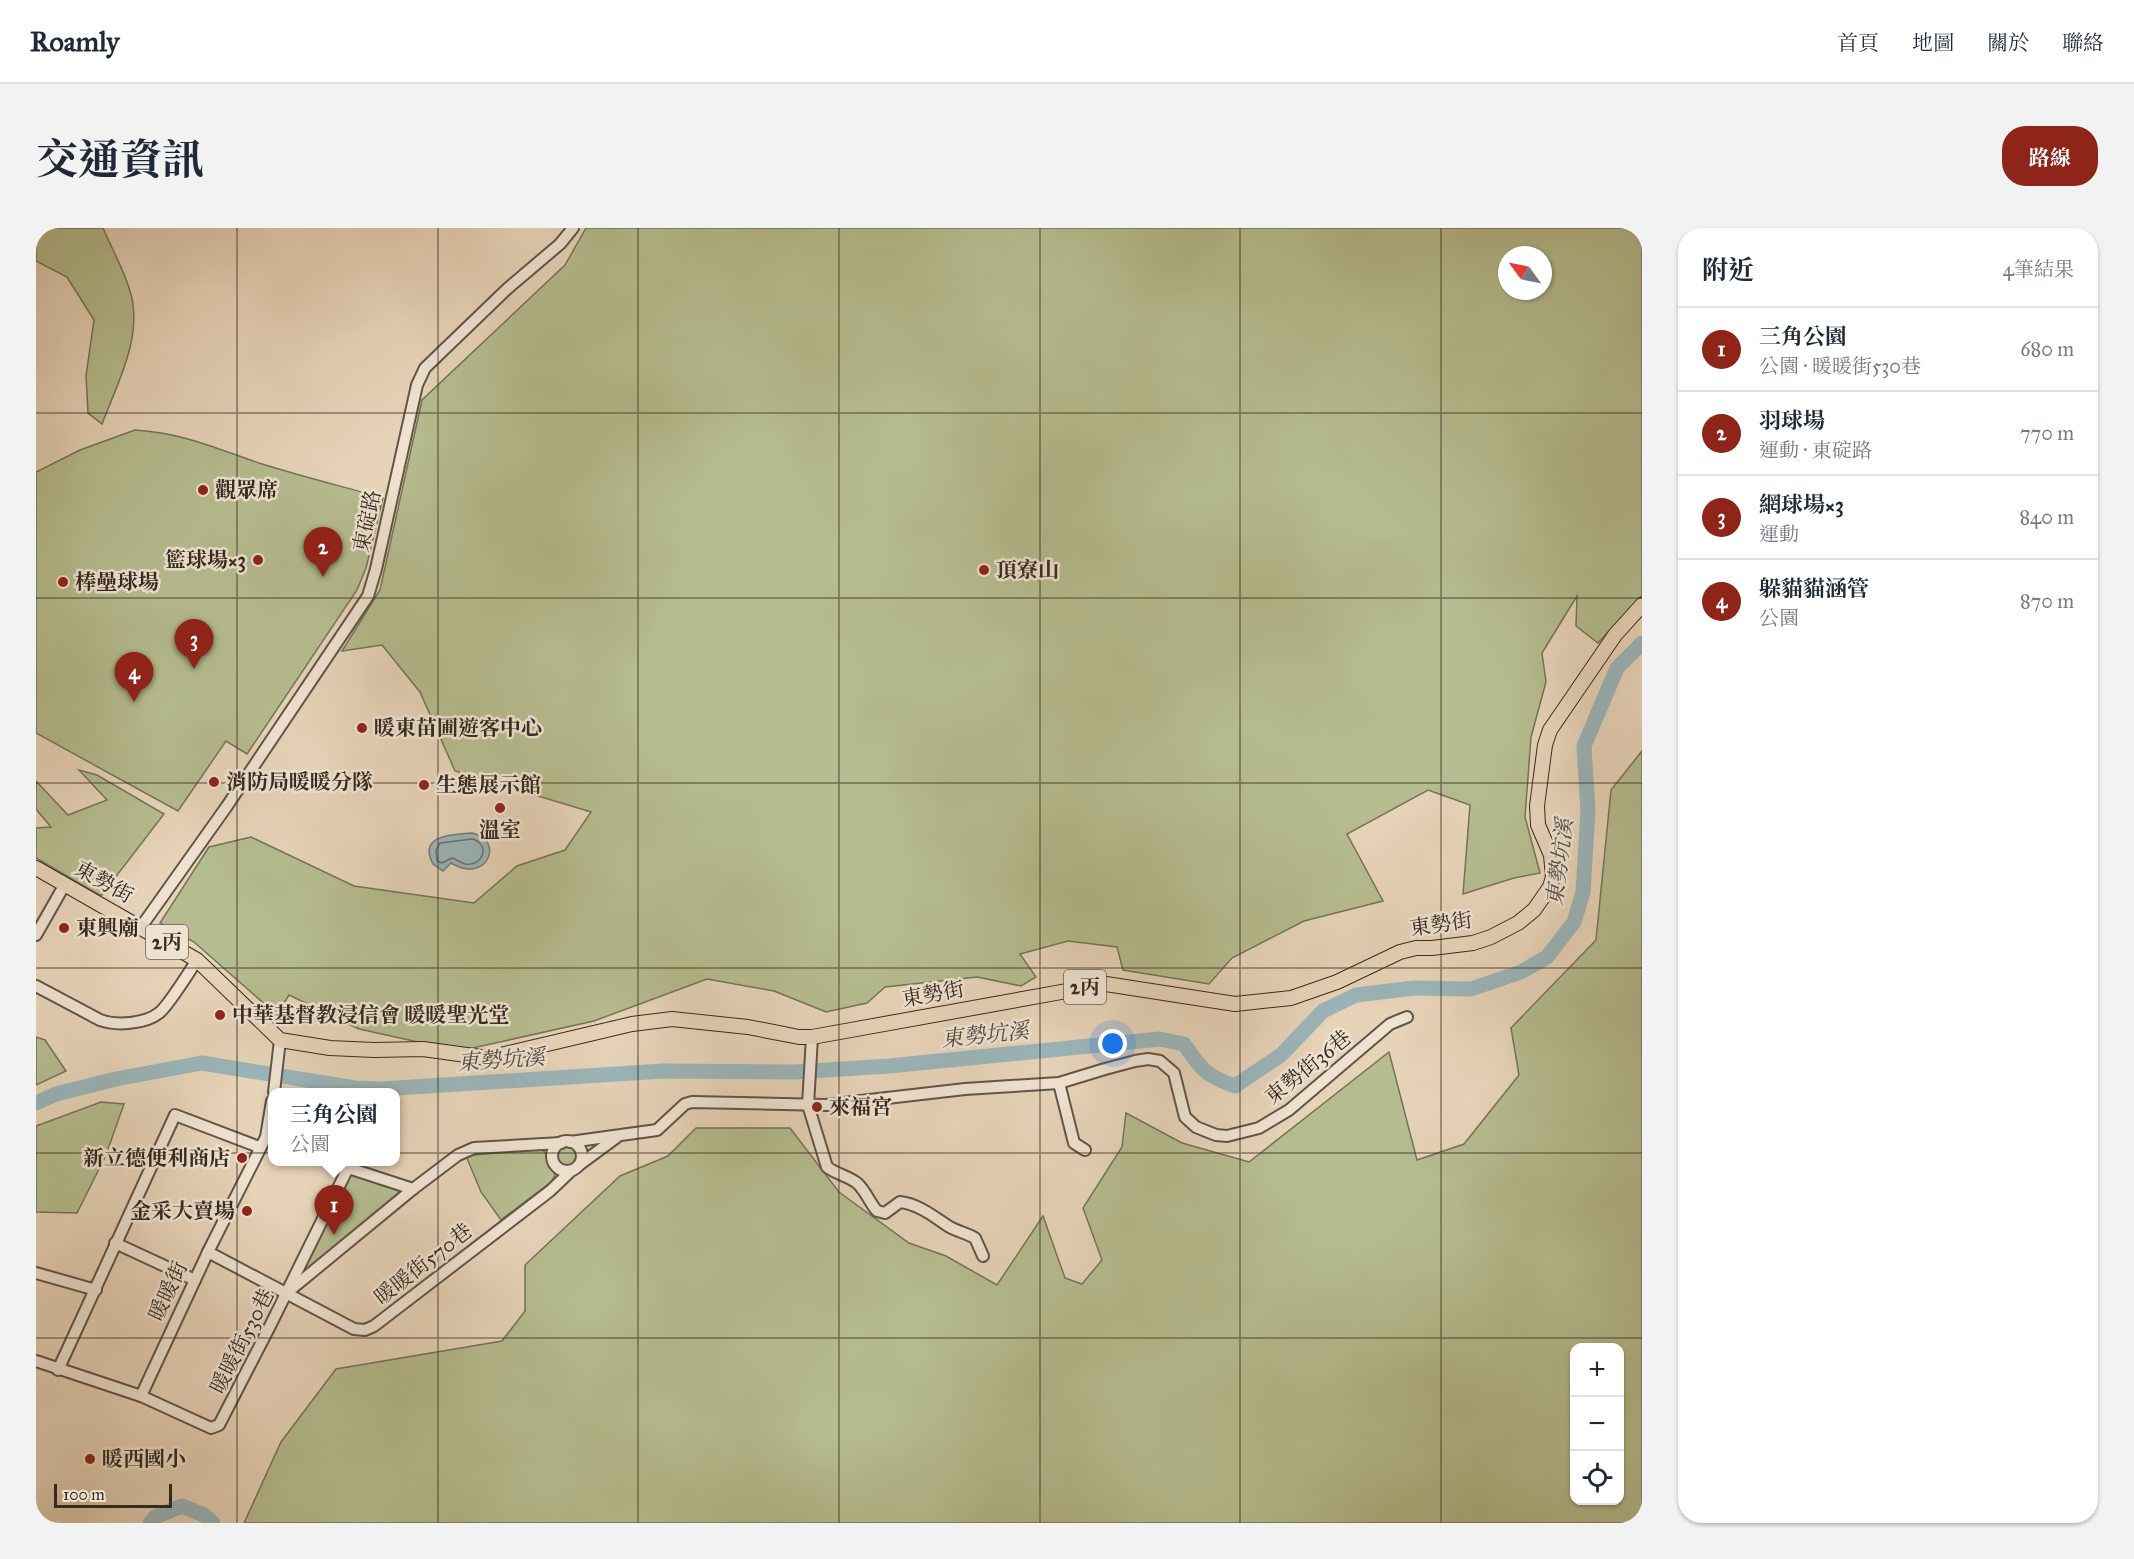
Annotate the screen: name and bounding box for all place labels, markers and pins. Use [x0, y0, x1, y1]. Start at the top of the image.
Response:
place label: 觀眾席 [215, 477, 278, 503]
marker: 觀眾席 [196, 483, 210, 497]
pin: 2 [304, 528, 342, 577]
place label: 籃球場×3 [165, 547, 246, 573]
marker: 籃球場×3 [251, 553, 265, 567]
place label: 頂寮山 [996, 557, 1059, 583]
marker: 頂寮山 [977, 563, 991, 577]
place label: 棒壘球場 [75, 569, 159, 595]
marker: 棒壘球場 [56, 575, 70, 589]
pin: 3 [174, 620, 214, 669]
pin: 4 [114, 652, 154, 702]
place label: 暖東苗圃遊客中心 [374, 715, 542, 741]
marker: 暖東苗圃遊客中心 [355, 721, 369, 735]
place label: 消防局暖暖分隊 [226, 769, 373, 795]
place label: 生態展示館 [436, 772, 541, 798]
marker: 消防局暖暖分隊 [207, 775, 221, 789]
marker: 生態展示館 [417, 778, 431, 792]
marker: 溫室 [493, 801, 507, 815]
place label: 溫室 [479, 817, 521, 843]
place label: 東興廟 [76, 915, 139, 941]
marker: 東興廟 [57, 921, 71, 935]
place label: 中華基督教浸信會 暖暖聖光堂 [232, 1002, 510, 1028]
marker: 中華基督教浸信會 暖暖聖光堂 [213, 1008, 227, 1022]
place label: 來福宮 [829, 1094, 892, 1120]
marker: 來福宮 [810, 1100, 824, 1114]
place label: 新立德便利商店 [83, 1145, 230, 1171]
marker: 新立德便利商店 [235, 1151, 249, 1165]
pin: 1 [314, 1186, 354, 1235]
place label: 金采大賣場 [130, 1198, 235, 1224]
marker: 金采大賣場 [240, 1204, 254, 1218]
place label: 暖西國小 [102, 1446, 186, 1472]
marker: 暖西國小 [83, 1452, 97, 1466]

